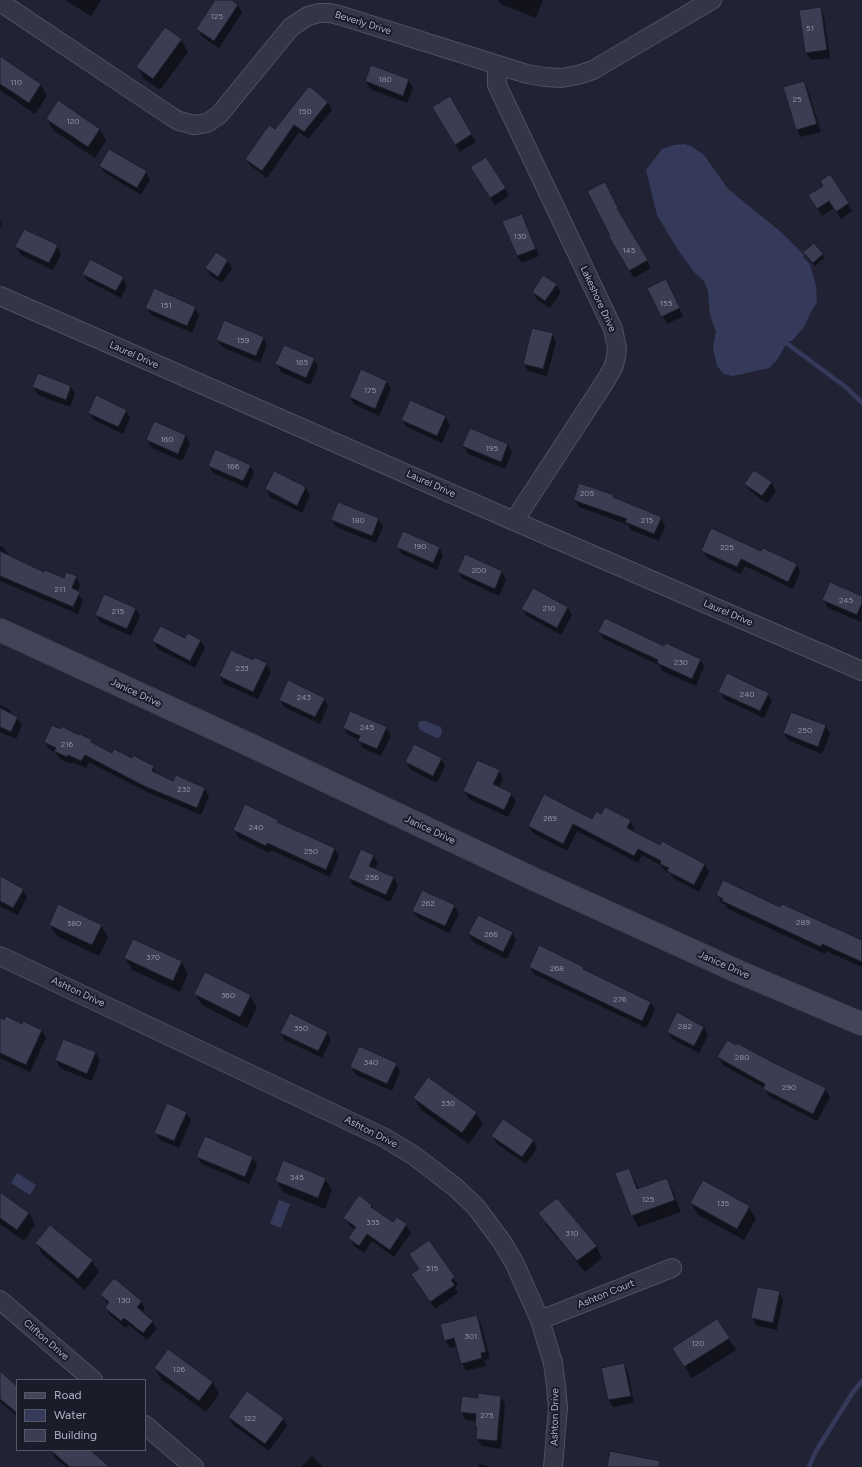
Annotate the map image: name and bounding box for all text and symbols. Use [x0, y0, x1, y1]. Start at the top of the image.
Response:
street label: Beverly Drive [333, 9, 393, 37]
house number: 125 [211, 12, 223, 22]
house number: 51 [806, 24, 814, 34]
house number: 180 [378, 75, 392, 85]
house number: 110 [10, 78, 22, 88]
house number: 25 [792, 95, 802, 105]
house number: 150 [298, 107, 312, 117]
house number: 120 [67, 117, 79, 127]
house number: 130 [514, 232, 526, 242]
house number: 145 [623, 246, 635, 256]
street label: Lakeshore Drive [578, 264, 618, 334]
house number: 155 [660, 299, 672, 309]
house number: 151 [160, 301, 172, 311]
house number: 159 [237, 336, 249, 346]
street label: Laurel Drive [108, 339, 160, 371]
house number: 165 [296, 358, 308, 368]
house number: 175 [364, 386, 376, 396]
house number: 160 [161, 435, 173, 445]
house number: 195 [486, 444, 498, 454]
house number: 166 [227, 462, 239, 472]
street label: Laurel Drive [405, 468, 457, 500]
house number: 205 [580, 489, 594, 499]
house number: 180 [351, 516, 365, 526]
house number: 215 [641, 516, 653, 526]
house number: 190 [414, 542, 426, 552]
house number: 225 [720, 543, 734, 553]
house number: 200 [472, 566, 486, 576]
house number: 211 [54, 585, 66, 595]
house number: 245 [839, 596, 853, 606]
street label: Laurel Drive [701, 597, 755, 629]
house number: 210 [543, 604, 555, 614]
house number: 215 [112, 607, 124, 617]
house number: 230 [674, 658, 688, 668]
house number: 233 [235, 664, 249, 674]
street label: Janice Drive [109, 676, 163, 710]
house number: 240 [740, 690, 754, 700]
house number: 243 [297, 693, 311, 703]
house number: 245 [360, 723, 374, 733]
house number: 250 [798, 726, 812, 736]
house number: 216 [61, 740, 73, 750]
house number: 232 [177, 785, 191, 795]
street label: Janice Drive [403, 813, 457, 847]
house number: 269 [543, 814, 557, 824]
house number: 240 [249, 823, 263, 833]
house number: 250 [304, 847, 318, 857]
house number: 256 [365, 873, 379, 883]
house number: 262 [421, 899, 435, 909]
house number: 289 [796, 918, 810, 928]
house number: 380 [67, 919, 81, 929]
house number: 266 [484, 930, 498, 940]
street label: Janice Drive [697, 948, 751, 982]
house number: 370 [146, 953, 160, 963]
house number: 268 [550, 964, 564, 974]
street label: Ashton Drive [49, 974, 107, 1010]
house number: 360 [221, 991, 235, 1001]
house number: 276 [613, 995, 627, 1005]
house number: 282 [678, 1022, 692, 1032]
house number: 350 [294, 1024, 308, 1034]
house number: 280 [735, 1053, 749, 1063]
house number: 340 [364, 1058, 378, 1068]
house number: 290 [782, 1083, 796, 1093]
house number: 330 [441, 1099, 455, 1109]
street label: Ashton Drive [343, 1114, 399, 1150]
house number: 345 [290, 1173, 304, 1183]
house number: 125 [642, 1195, 654, 1205]
house number: 135 [717, 1199, 729, 1209]
house number: 335 [366, 1218, 380, 1228]
house number: 310 [566, 1229, 578, 1239]
house number: 315 [426, 1264, 438, 1274]
street label: Ashton Court [576, 1277, 636, 1311]
house number: 130 [118, 1296, 130, 1306]
street label: Clifton Drive [21, 1317, 71, 1363]
house number: 301 [465, 1332, 477, 1342]
house number: 120 [692, 1339, 704, 1349]
house number: 126 [173, 1365, 185, 1375]
legend [16, 1379, 146, 1451]
text: Road [54, 1388, 82, 1402]
street label: Ashton Drive [548, 1388, 562, 1446]
text: Water [54, 1408, 86, 1422]
house number: 275 [480, 1411, 494, 1421]
house number: 122 [244, 1414, 256, 1424]
text: Building [54, 1428, 97, 1442]

